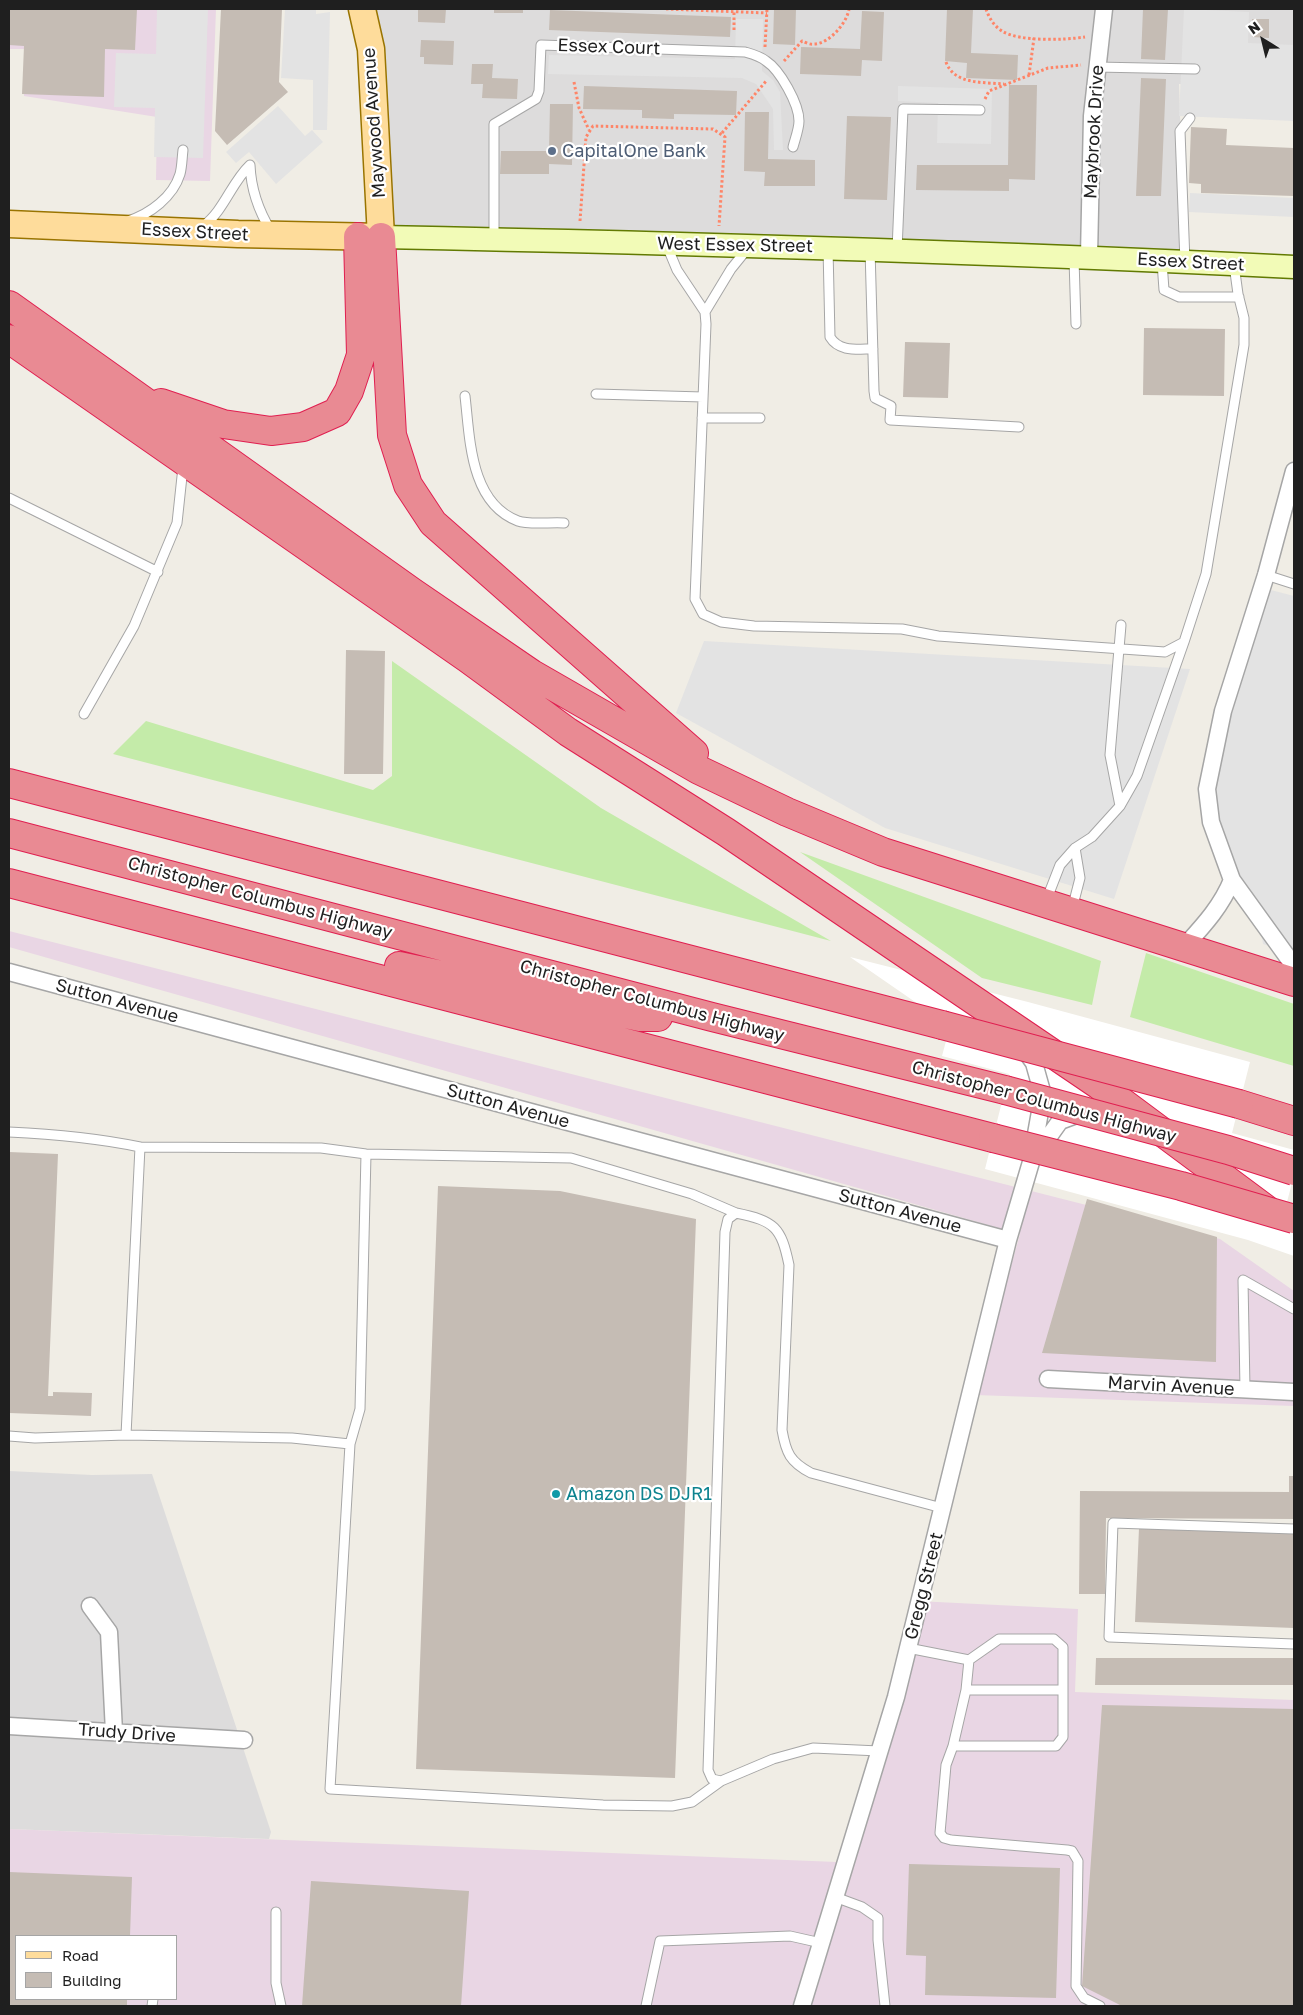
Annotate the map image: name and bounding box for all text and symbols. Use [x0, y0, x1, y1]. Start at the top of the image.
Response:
north arrow [1238, 15, 1288, 65]
text: N [1245, 17, 1263, 37]
street label: Essex Court [557, 34, 661, 60]
street label: Maywood Avenue [358, 47, 390, 199]
street label: Maybrook Drive [1080, 64, 1108, 200]
place label: CapitalOne Bank [562, 140, 706, 162]
marker: CapitalOne Bank [546, 145, 558, 157]
street label: Essex Street [141, 218, 249, 246]
street label: West Essex Street [657, 233, 813, 257]
street label: Essex Street [1137, 248, 1245, 276]
street label: Christopher Columbus Highway [125, 852, 395, 944]
street label: Christopher Columbus Highway [517, 955, 787, 1047]
street label: Sutton Avenue [53, 974, 181, 1028]
street label: Christopher Columbus Highway [909, 1056, 1179, 1148]
street label: Sutton Avenue [444, 1079, 572, 1133]
street label: Sutton Avenue [836, 1184, 964, 1238]
street label: Marvin Avenue [1107, 1372, 1235, 1400]
place label: Amazon DS DJR1 [566, 1483, 712, 1505]
marker: Amazon DS DJR1 [550, 1488, 562, 1500]
street label: Gregg Street [900, 1530, 948, 1642]
street label: Trudy Drive [78, 1719, 176, 1747]
legend [15, 1935, 178, 2000]
text: Road [62, 1946, 99, 1964]
text: Building [62, 1971, 122, 1989]

